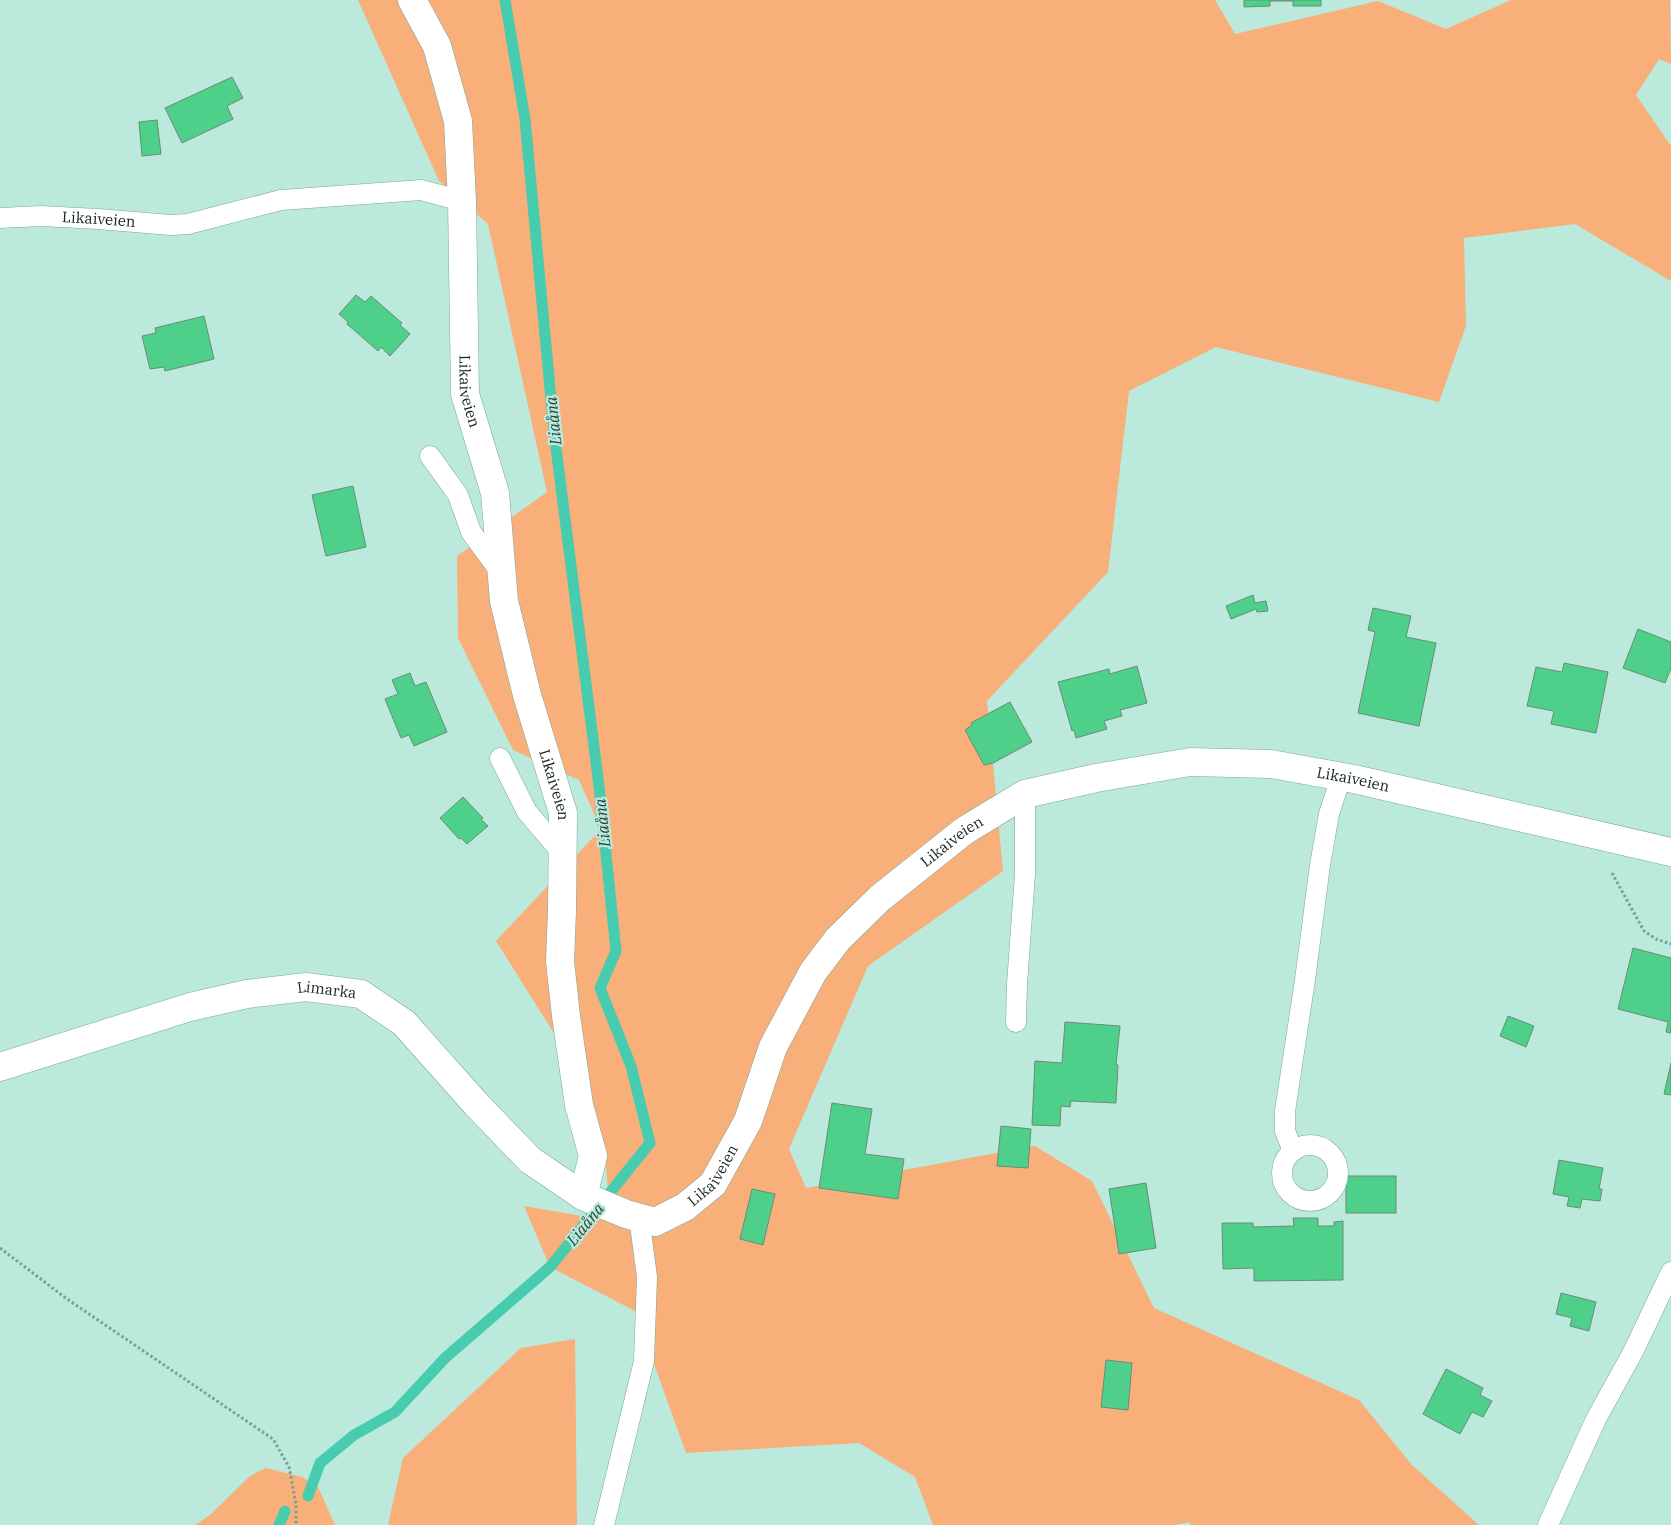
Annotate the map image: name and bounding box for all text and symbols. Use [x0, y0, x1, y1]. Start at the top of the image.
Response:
street label: Likaiveien [62, 207, 137, 231]
street label: Likaiveien [455, 355, 485, 430]
water label: Liaåna [540, 395, 566, 447]
street label: Likaiveien [535, 747, 573, 821]
street label: Likaiveien [1315, 762, 1392, 796]
water label: Liaåna [589, 797, 615, 849]
street label: Likaiveien [917, 811, 987, 871]
street label: Limarka [296, 977, 358, 1002]
street label: Likaiveien [683, 1141, 742, 1210]
water label: Liaåna [561, 1199, 608, 1250]

